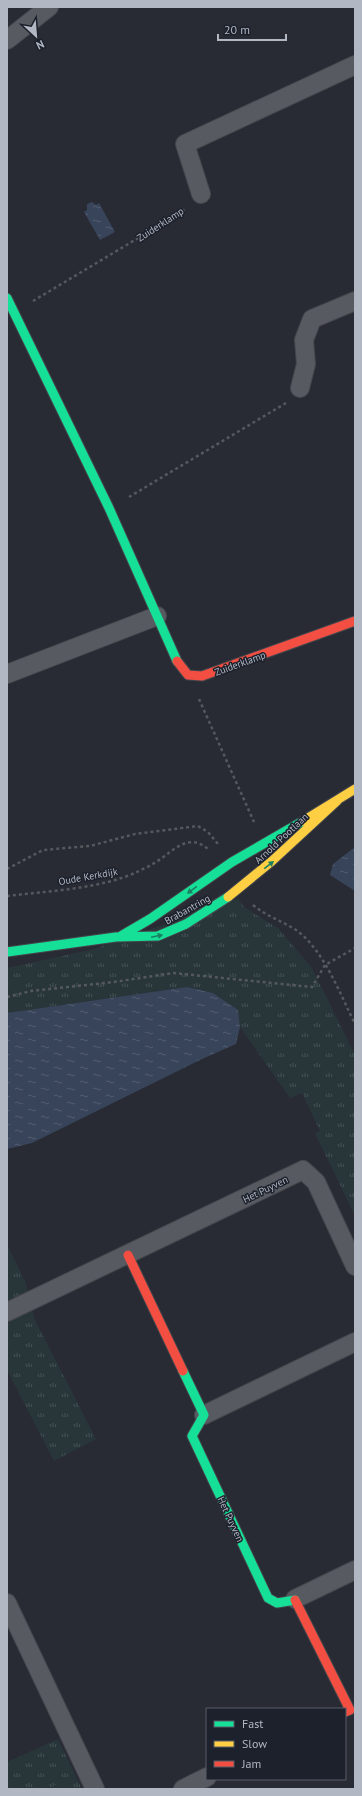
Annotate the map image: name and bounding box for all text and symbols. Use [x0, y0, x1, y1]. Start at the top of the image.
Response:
north arrow [16, 16, 56, 56]
scale bar [218, 16, 286, 42]
text: 20 m [224, 22, 250, 37]
text: N [34, 37, 47, 53]
street label: Zuiderklamp [134, 204, 186, 244]
street label: Zuiderklamp [213, 648, 267, 679]
street label: Arnold Pootlaan [252, 810, 311, 867]
one-way arrow [264, 860, 275, 869]
street label: Oude Kerkdijk [58, 865, 119, 888]
one-way arrow [187, 886, 198, 894]
street label: Brabantring [162, 892, 212, 927]
one-way arrow [150, 932, 163, 938]
street label: Het Puyven [241, 1173, 290, 1206]
street label: Het Puyven [214, 1494, 247, 1544]
legend [206, 1708, 346, 1780]
text: Fast [242, 1716, 263, 1731]
text: Slow [242, 1736, 267, 1751]
text: Jam [241, 1756, 261, 1771]

